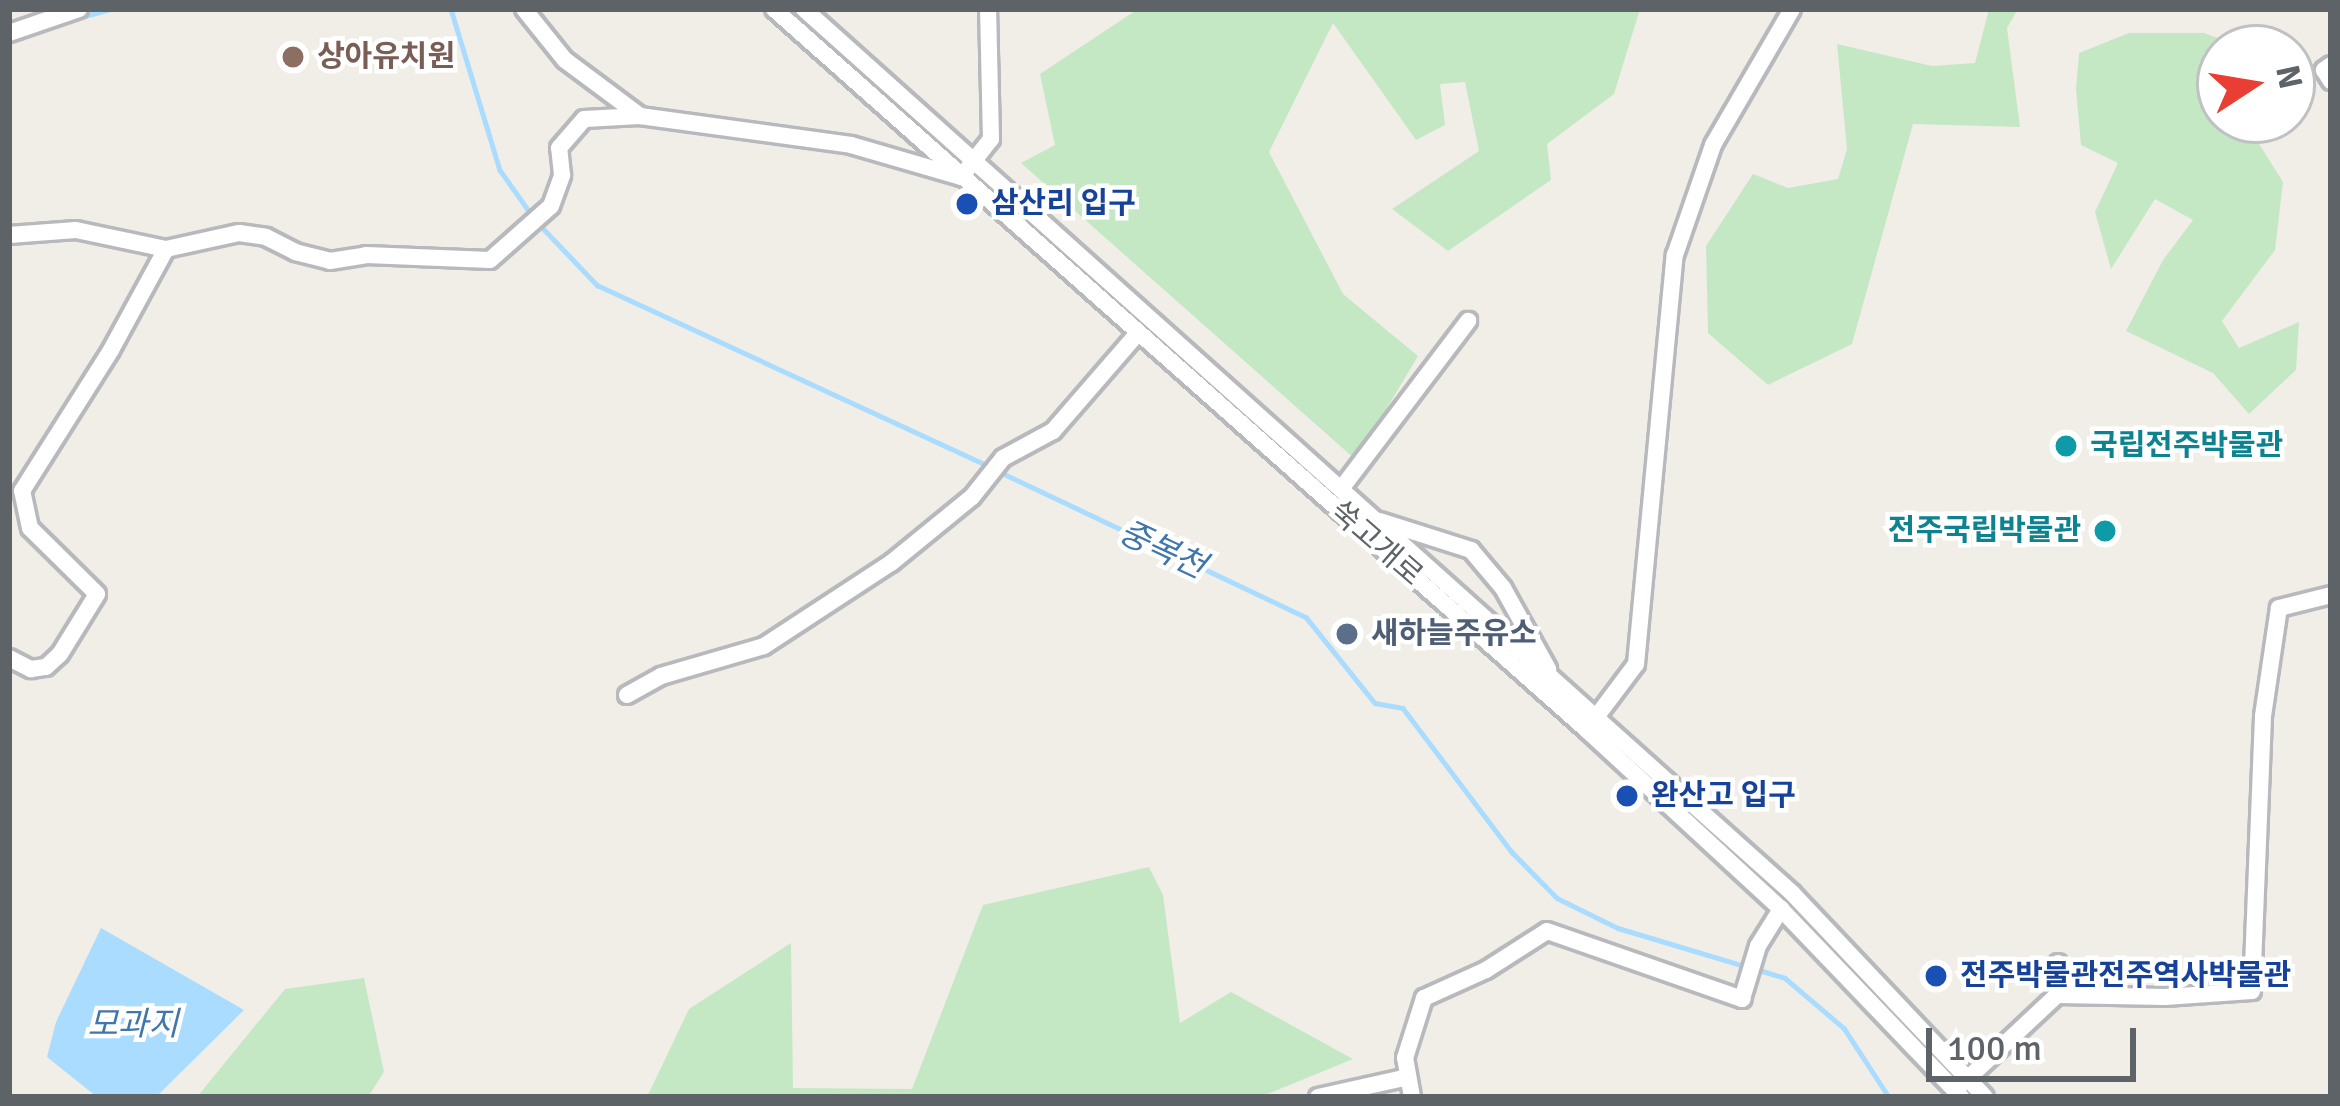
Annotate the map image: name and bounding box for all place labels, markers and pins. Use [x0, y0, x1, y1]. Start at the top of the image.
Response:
place label: 상아유치원 [317, 39, 455, 75]
marker: 상아유치원 [280, 44, 306, 70]
place label: 삼산리 입구 [991, 186, 1136, 222]
marker: 삼산리 입구 [954, 191, 980, 217]
place label: 국립전주박물관 [2090, 428, 2283, 464]
marker: 국립전주박물관 [2053, 433, 2079, 459]
place label: 전주국립박물관 [1888, 513, 2081, 549]
marker: 전주국립박물관 [2092, 518, 2118, 544]
place label: 새하늘주유소 [1371, 616, 1537, 652]
marker: 새하늘주유소 [1334, 621, 1360, 647]
place label: 완산고 입구 [1651, 778, 1796, 814]
marker: 완산고 입구 [1614, 783, 1640, 809]
place label: 전주박물관전주역사박물관 [1960, 958, 2291, 994]
marker: 전주박물관전주역사박물관 [1923, 963, 1949, 989]

